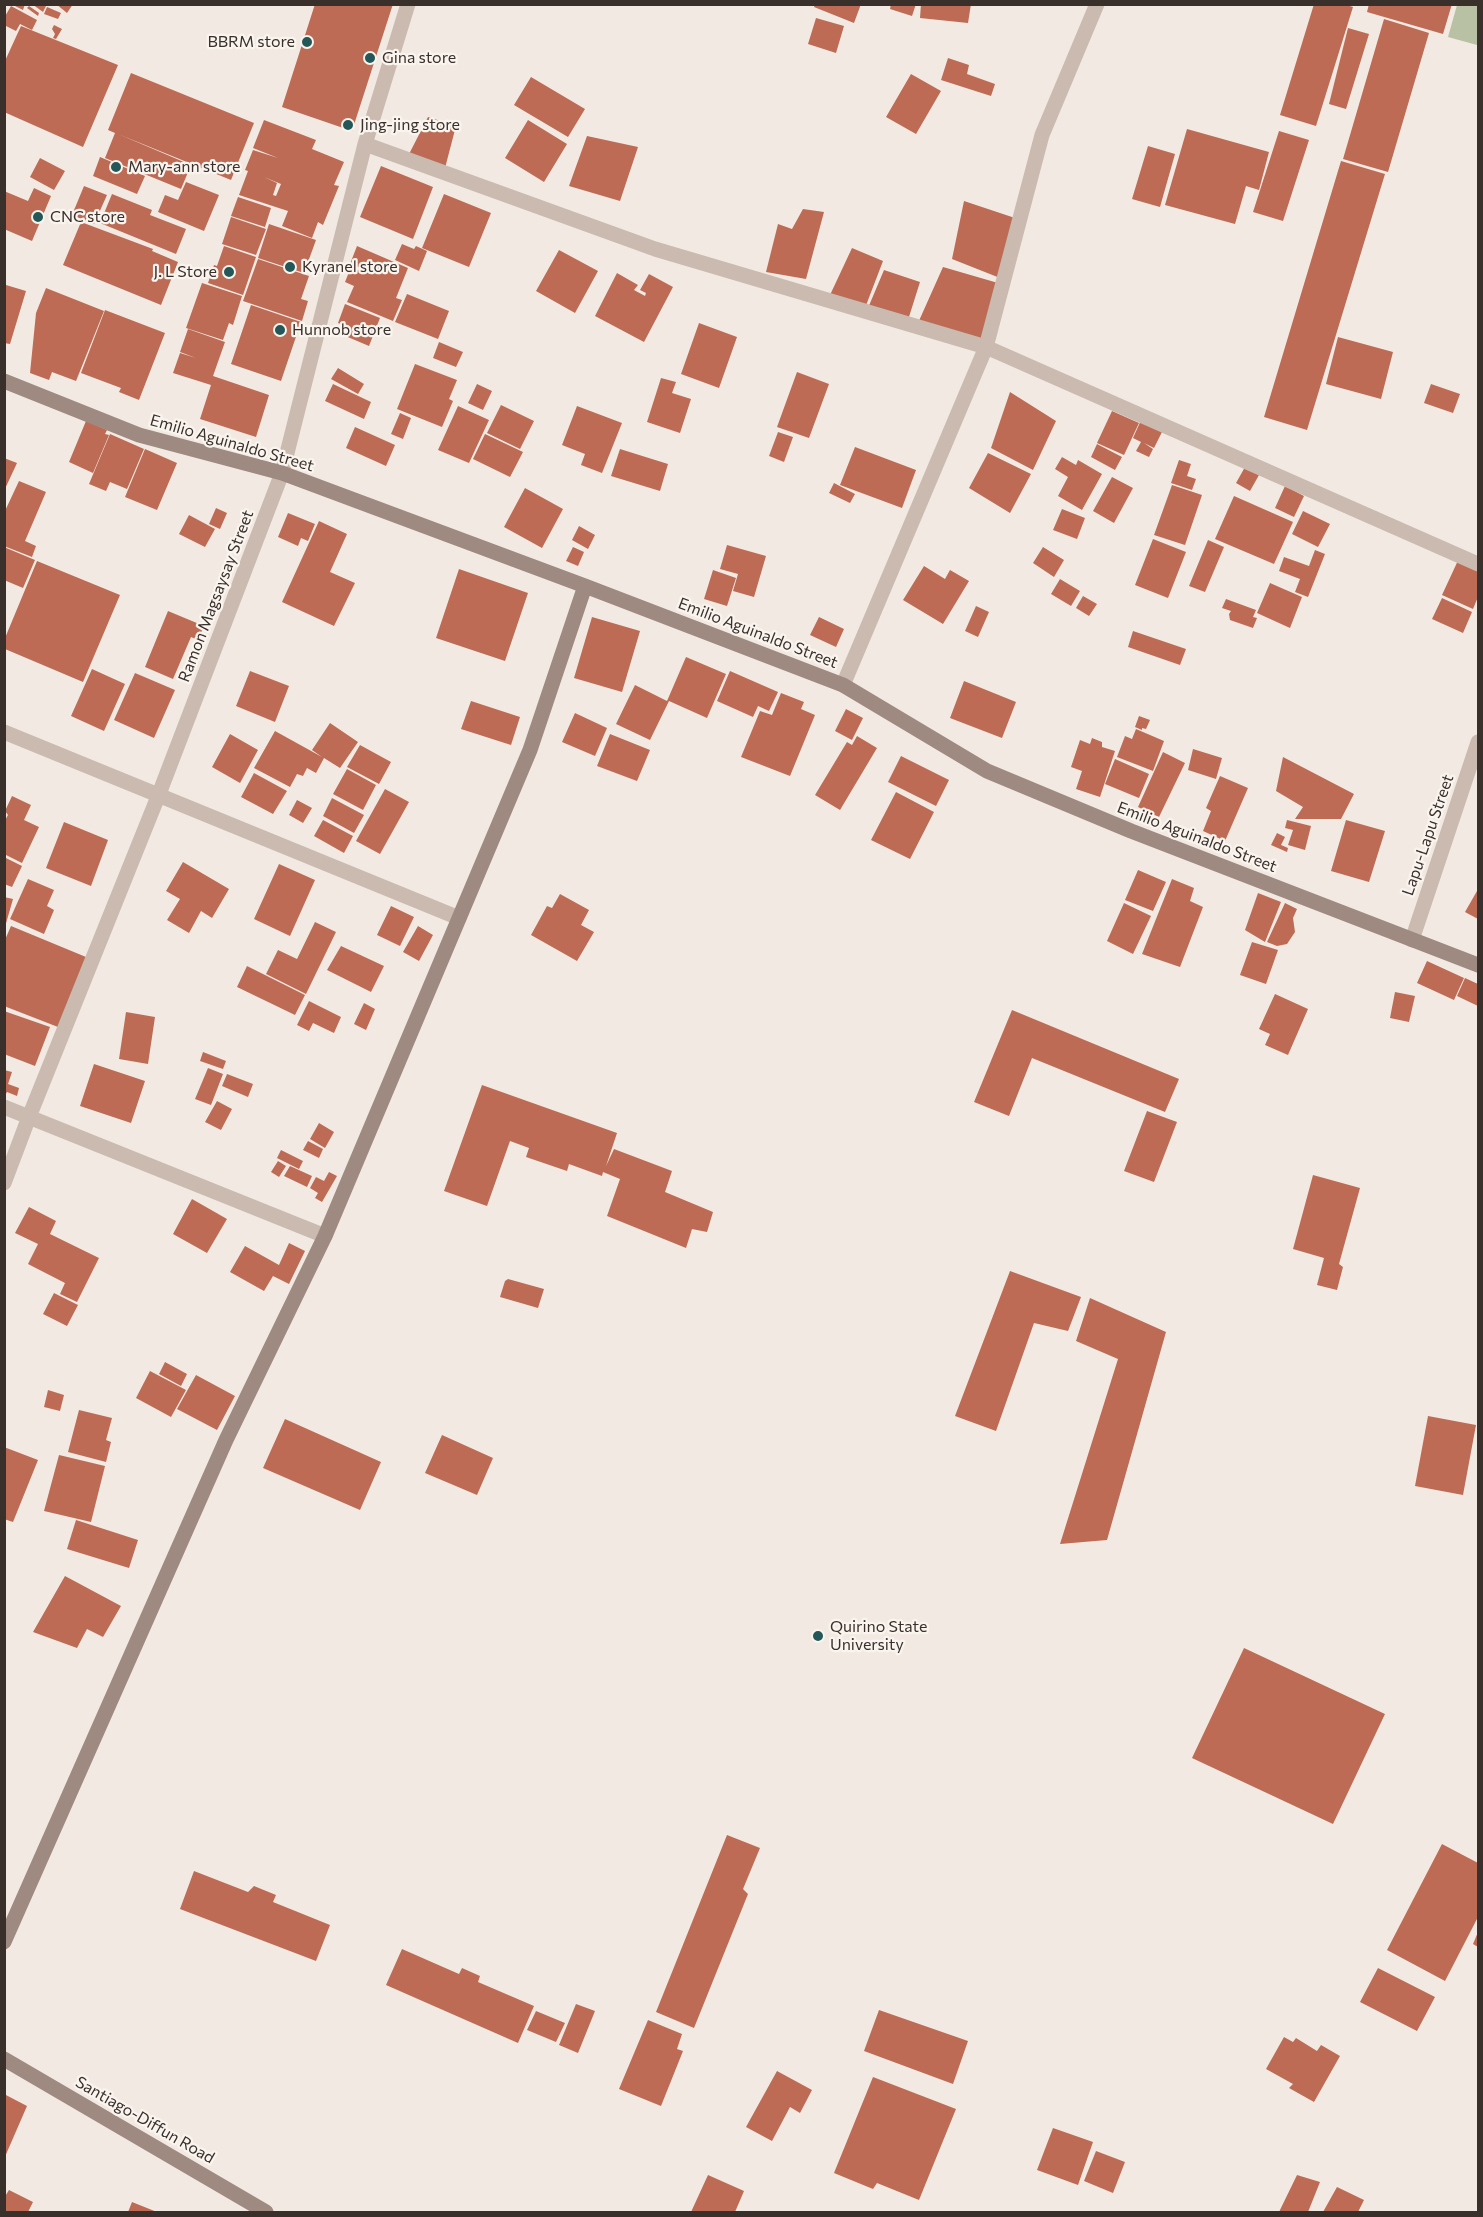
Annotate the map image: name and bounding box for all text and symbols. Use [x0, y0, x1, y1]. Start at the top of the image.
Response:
place label: BBRM store [207, 32, 295, 52]
marker: BBRM store [300, 35, 314, 49]
place label: Gina store [382, 48, 456, 68]
marker: Gina store [363, 51, 377, 65]
place label: Jing-jing store [360, 115, 460, 135]
marker: Jing-jing store [341, 118, 355, 132]
place label: Mary-ann store [128, 157, 241, 177]
marker: Mary-ann store [109, 160, 123, 174]
place label: CNC store [50, 207, 125, 227]
marker: CNC store [31, 210, 45, 224]
place label: Kyranel store [302, 257, 398, 277]
marker: Kyranel store [283, 260, 297, 274]
place label: J. L Store [153, 262, 217, 282]
marker: J. L Store [222, 265, 236, 279]
place label: Hunnob store [292, 320, 391, 340]
marker: Hunnob store [273, 323, 287, 337]
street label: Emilio Aguinaldo Street [148, 410, 316, 476]
street label: Ramon Magsaysay Street [174, 507, 258, 685]
street label: Emilio Aguinaldo Street [675, 594, 841, 672]
street label: Lapu-Lapu Street [1398, 772, 1458, 898]
street label: Emilio Aguinaldo Street [1114, 798, 1280, 876]
place label: Quirino State University [830, 1617, 927, 1655]
marker: Quirino State University [811, 1629, 825, 1643]
street label: Santiago-Diffun Road [72, 2072, 218, 2168]

